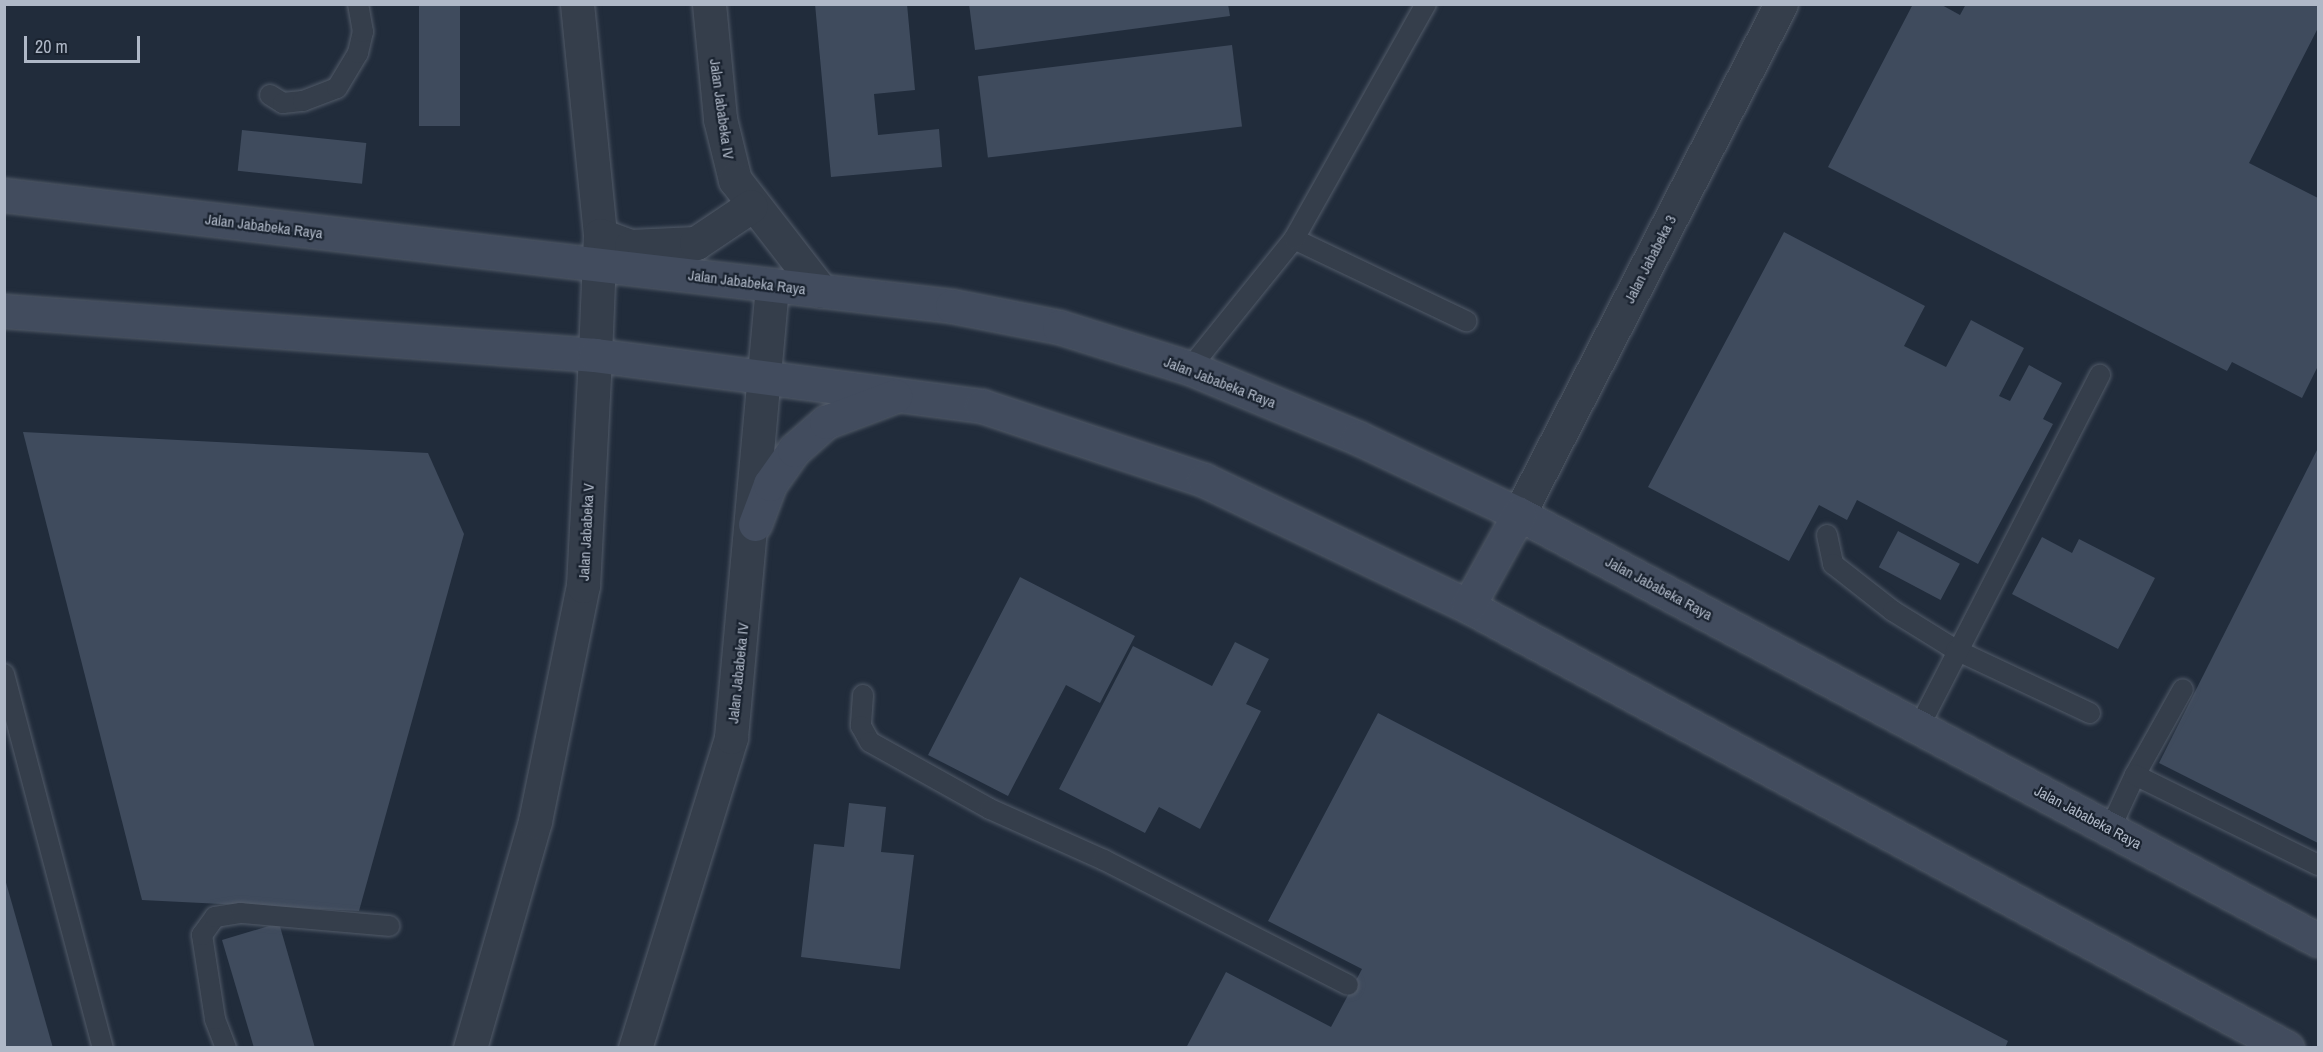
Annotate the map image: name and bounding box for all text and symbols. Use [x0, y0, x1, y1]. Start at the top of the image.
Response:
scale bar [27, 24, 142, 62]
text: 20 m [35, 34, 68, 59]
street label: Jalan Jababeka IV [706, 58, 738, 160]
street label: Jalan Jababeka Raya [204, 210, 324, 242]
street label: Jalan Jababeka 3 [1620, 212, 1680, 306]
street label: Jalan Jababeka Raya [687, 266, 807, 298]
street label: Jalan Jababeka Raya [1162, 352, 1278, 412]
street label: Jalan Jababeka V [574, 483, 598, 581]
street label: Jalan Jababeka Raya [1603, 552, 1715, 624]
street label: Jalan Jababeka IV [724, 622, 752, 724]
street label: Jalan Jababeka Raya [2032, 781, 2144, 853]

